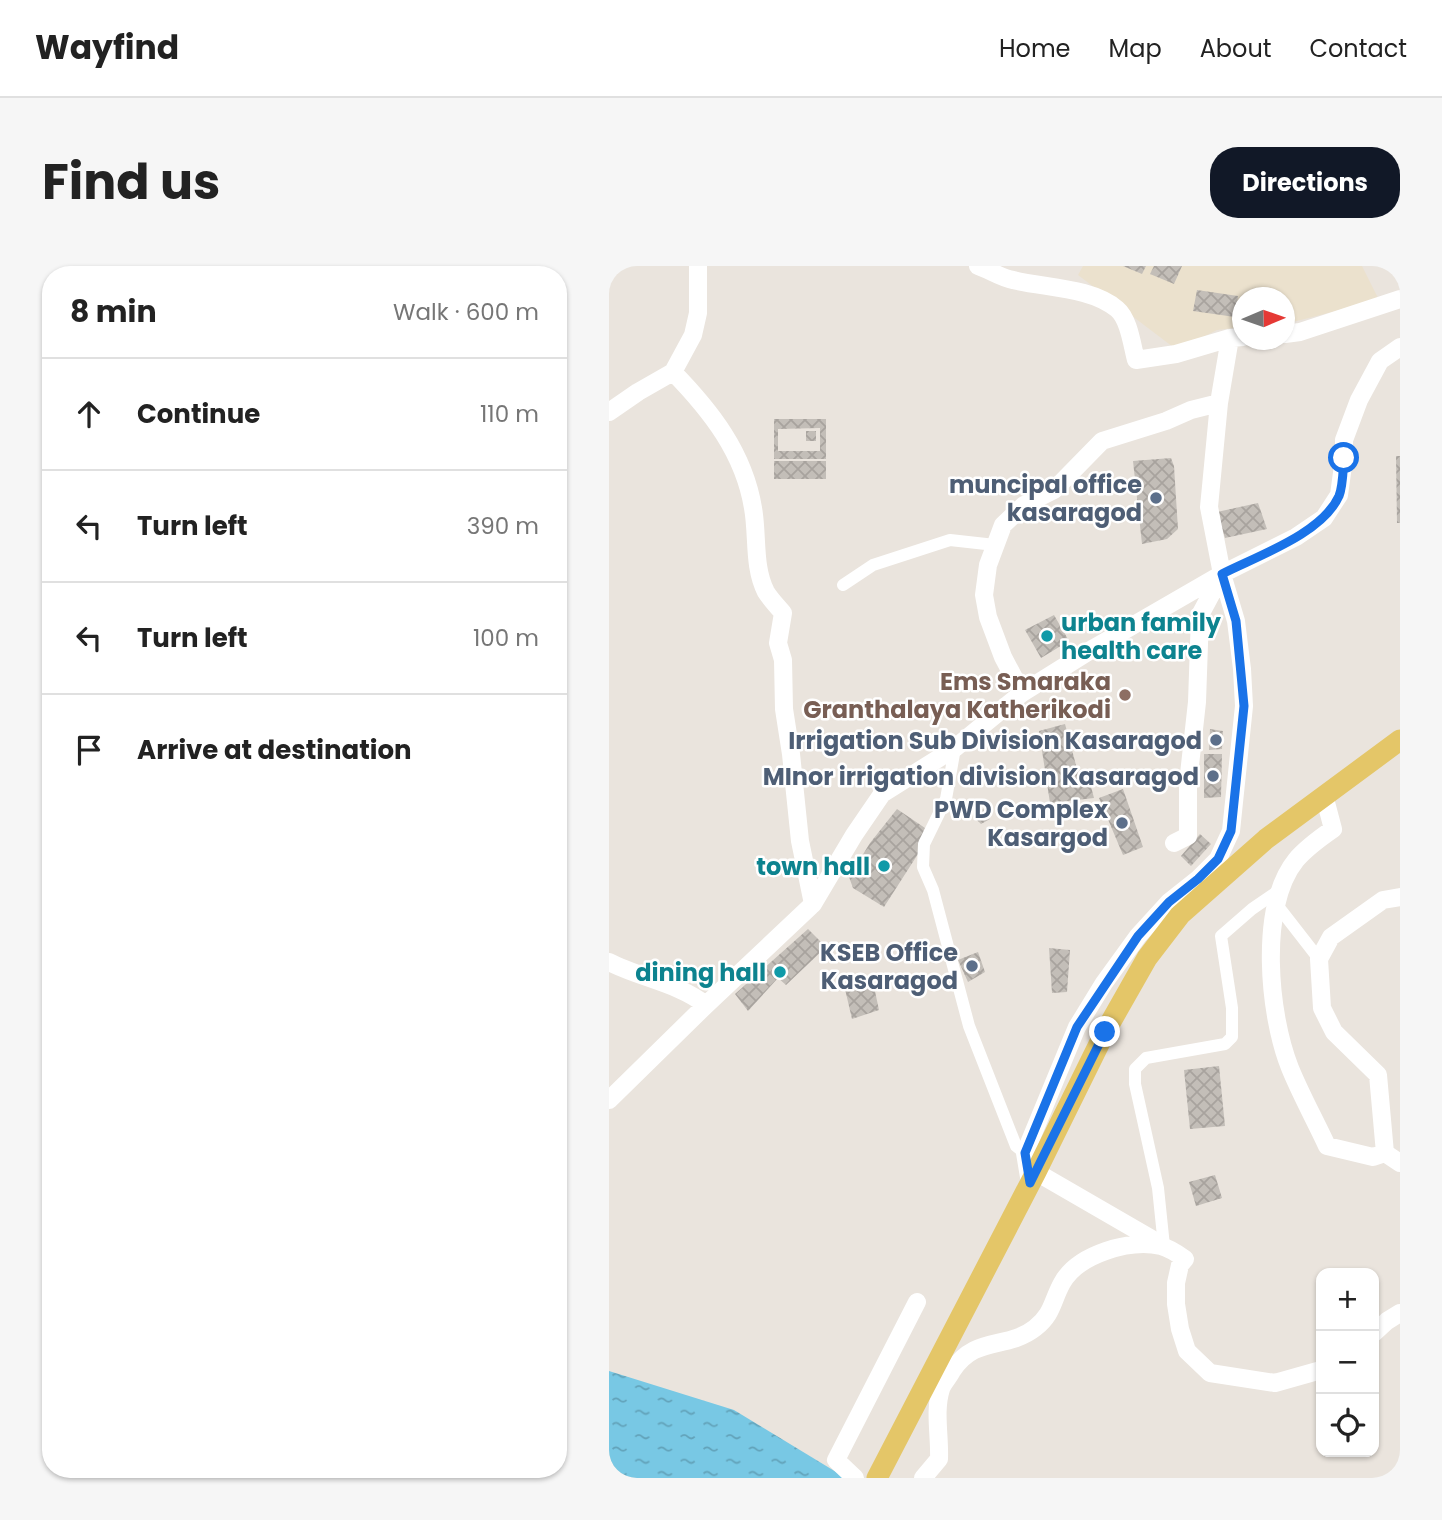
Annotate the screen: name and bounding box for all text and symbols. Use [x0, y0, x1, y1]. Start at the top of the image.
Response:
text: Wayfind [35, 24, 179, 71]
text: Home [999, 32, 1071, 65]
text: Map [1109, 32, 1162, 65]
text: About [1200, 32, 1271, 65]
text: Contact [1309, 32, 1407, 65]
button: Directions [1210, 147, 1400, 218]
text: Find us [42, 148, 220, 216]
north arrow [1232, 287, 1295, 350]
text: 8 min [70, 290, 157, 333]
text: Walk · 600 m [393, 296, 539, 328]
icon: ahead [70, 395, 108, 433]
text: Continue [137, 396, 260, 432]
text: 110 m [480, 398, 539, 430]
route start [1328, 442, 1359, 473]
place label: muncipal office kasaragod [949, 468, 1142, 529]
marker: muncipal office kasaragod [1148, 490, 1164, 506]
icon: left [70, 507, 108, 545]
text: Turn left [137, 508, 248, 544]
text: 390 m [467, 510, 539, 542]
place label: urban family health care [1061, 606, 1222, 667]
icon: left [70, 619, 108, 657]
text: Turn left [137, 620, 248, 656]
text: 100 m [473, 622, 539, 654]
marker: urban family health care [1039, 628, 1055, 644]
place label: Ems Smaraka Granthalaya Katherikodi [803, 665, 1111, 726]
marker: Ems Smaraka Granthalaya Katherikodi [1117, 687, 1133, 703]
place label: Irrigation Sub Division Kasaragod [788, 724, 1202, 757]
icon: arrive [70, 731, 108, 769]
text: Arrive at destination [137, 732, 412, 768]
marker: Irrigation Sub Division Kasaragod [1208, 732, 1224, 748]
place label: MInor irrigation division Kasaragod [763, 760, 1199, 793]
marker: MInor irrigation division Kasaragod [1205, 768, 1221, 784]
place label: PWD Complex Kasargod [934, 793, 1109, 854]
marker: PWD Complex Kasargod [1114, 815, 1130, 831]
place label: town hall [756, 850, 870, 883]
marker: town hall [876, 858, 892, 874]
place label: KSEB Office Kasaragod [820, 936, 958, 997]
place label: dining hall [635, 956, 766, 989]
marker: KSEB Office Kasaragod [964, 958, 980, 974]
marker: dining hall [772, 964, 788, 980]
route end [1089, 1016, 1120, 1047]
map controls [1316, 1268, 1379, 1457]
button: + [1316, 1268, 1379, 1331]
button: − [1316, 1331, 1379, 1394]
button: locate [1316, 1394, 1379, 1457]

